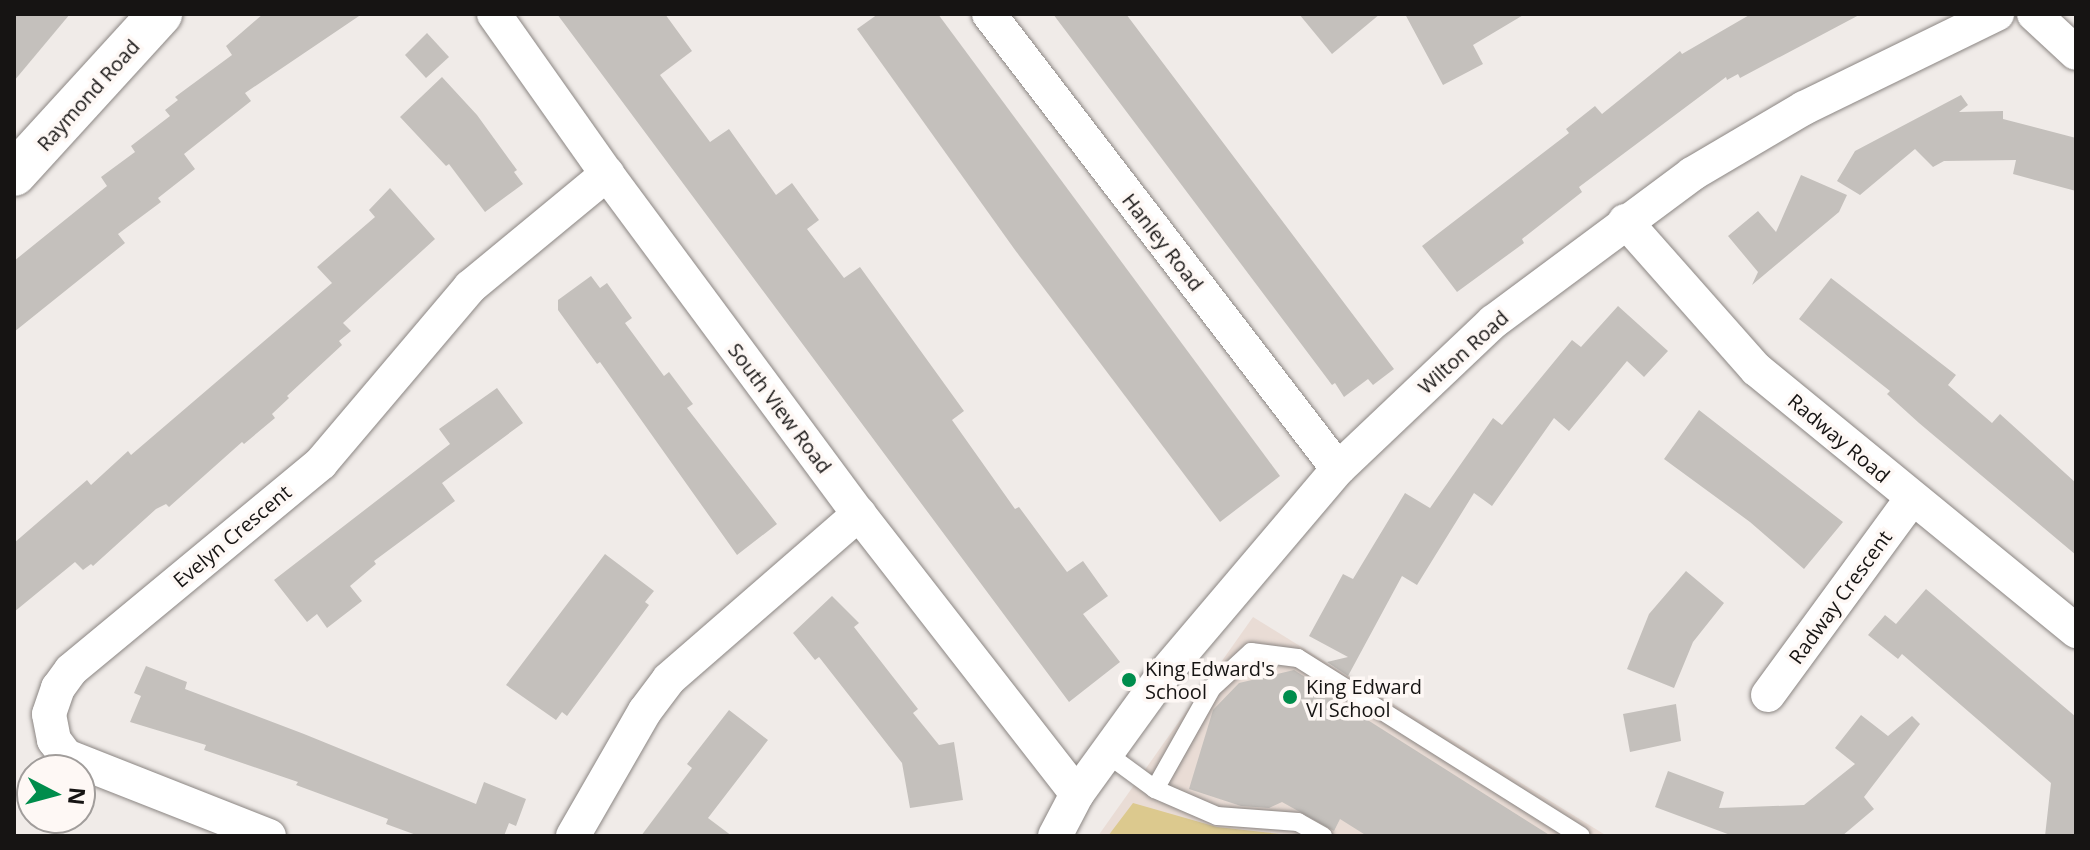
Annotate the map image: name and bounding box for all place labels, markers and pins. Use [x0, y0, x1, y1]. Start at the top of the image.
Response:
place label: King Edward's School [1145, 656, 1275, 703]
marker: King Edward's School [1120, 671, 1138, 689]
place label: King Edward VI School [1306, 674, 1422, 721]
marker: King Edward VI School [1281, 688, 1299, 706]

